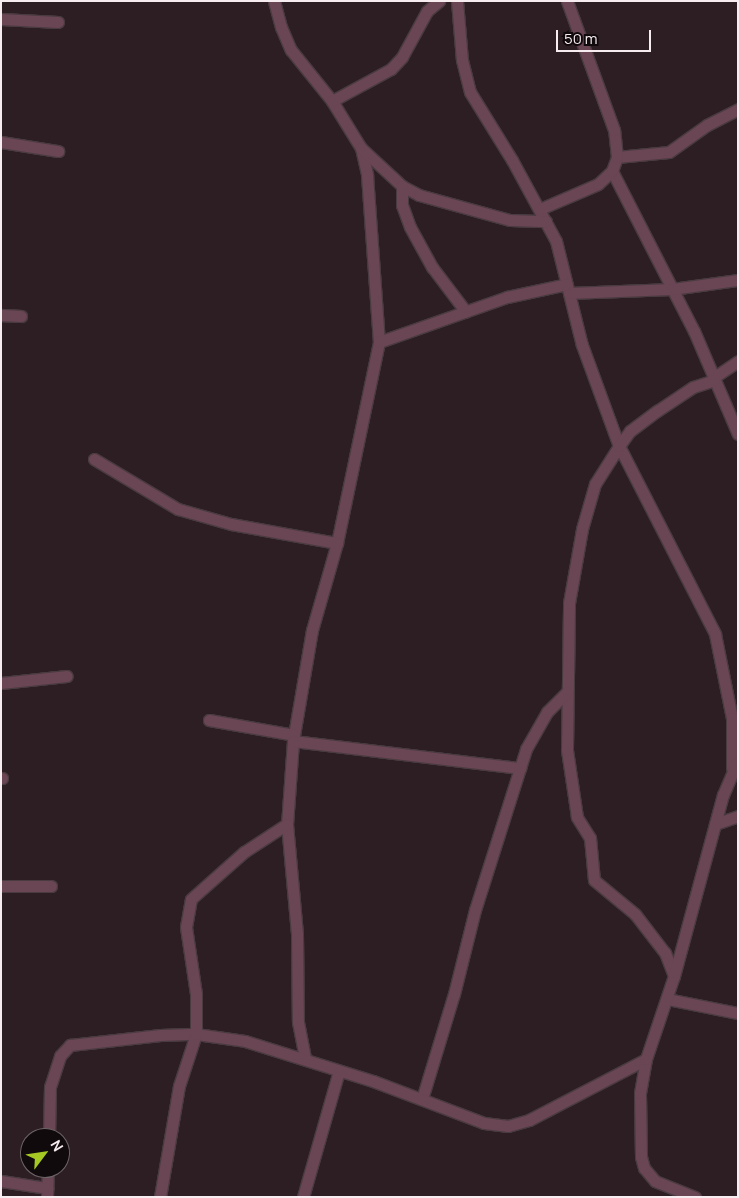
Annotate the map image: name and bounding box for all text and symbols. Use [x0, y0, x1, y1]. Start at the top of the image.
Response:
scale bar [559, 20, 654, 52]
text: 50 m [564, 28, 598, 49]
north arrow [20, 1128, 70, 1178]
text: N [47, 1136, 68, 1155]

